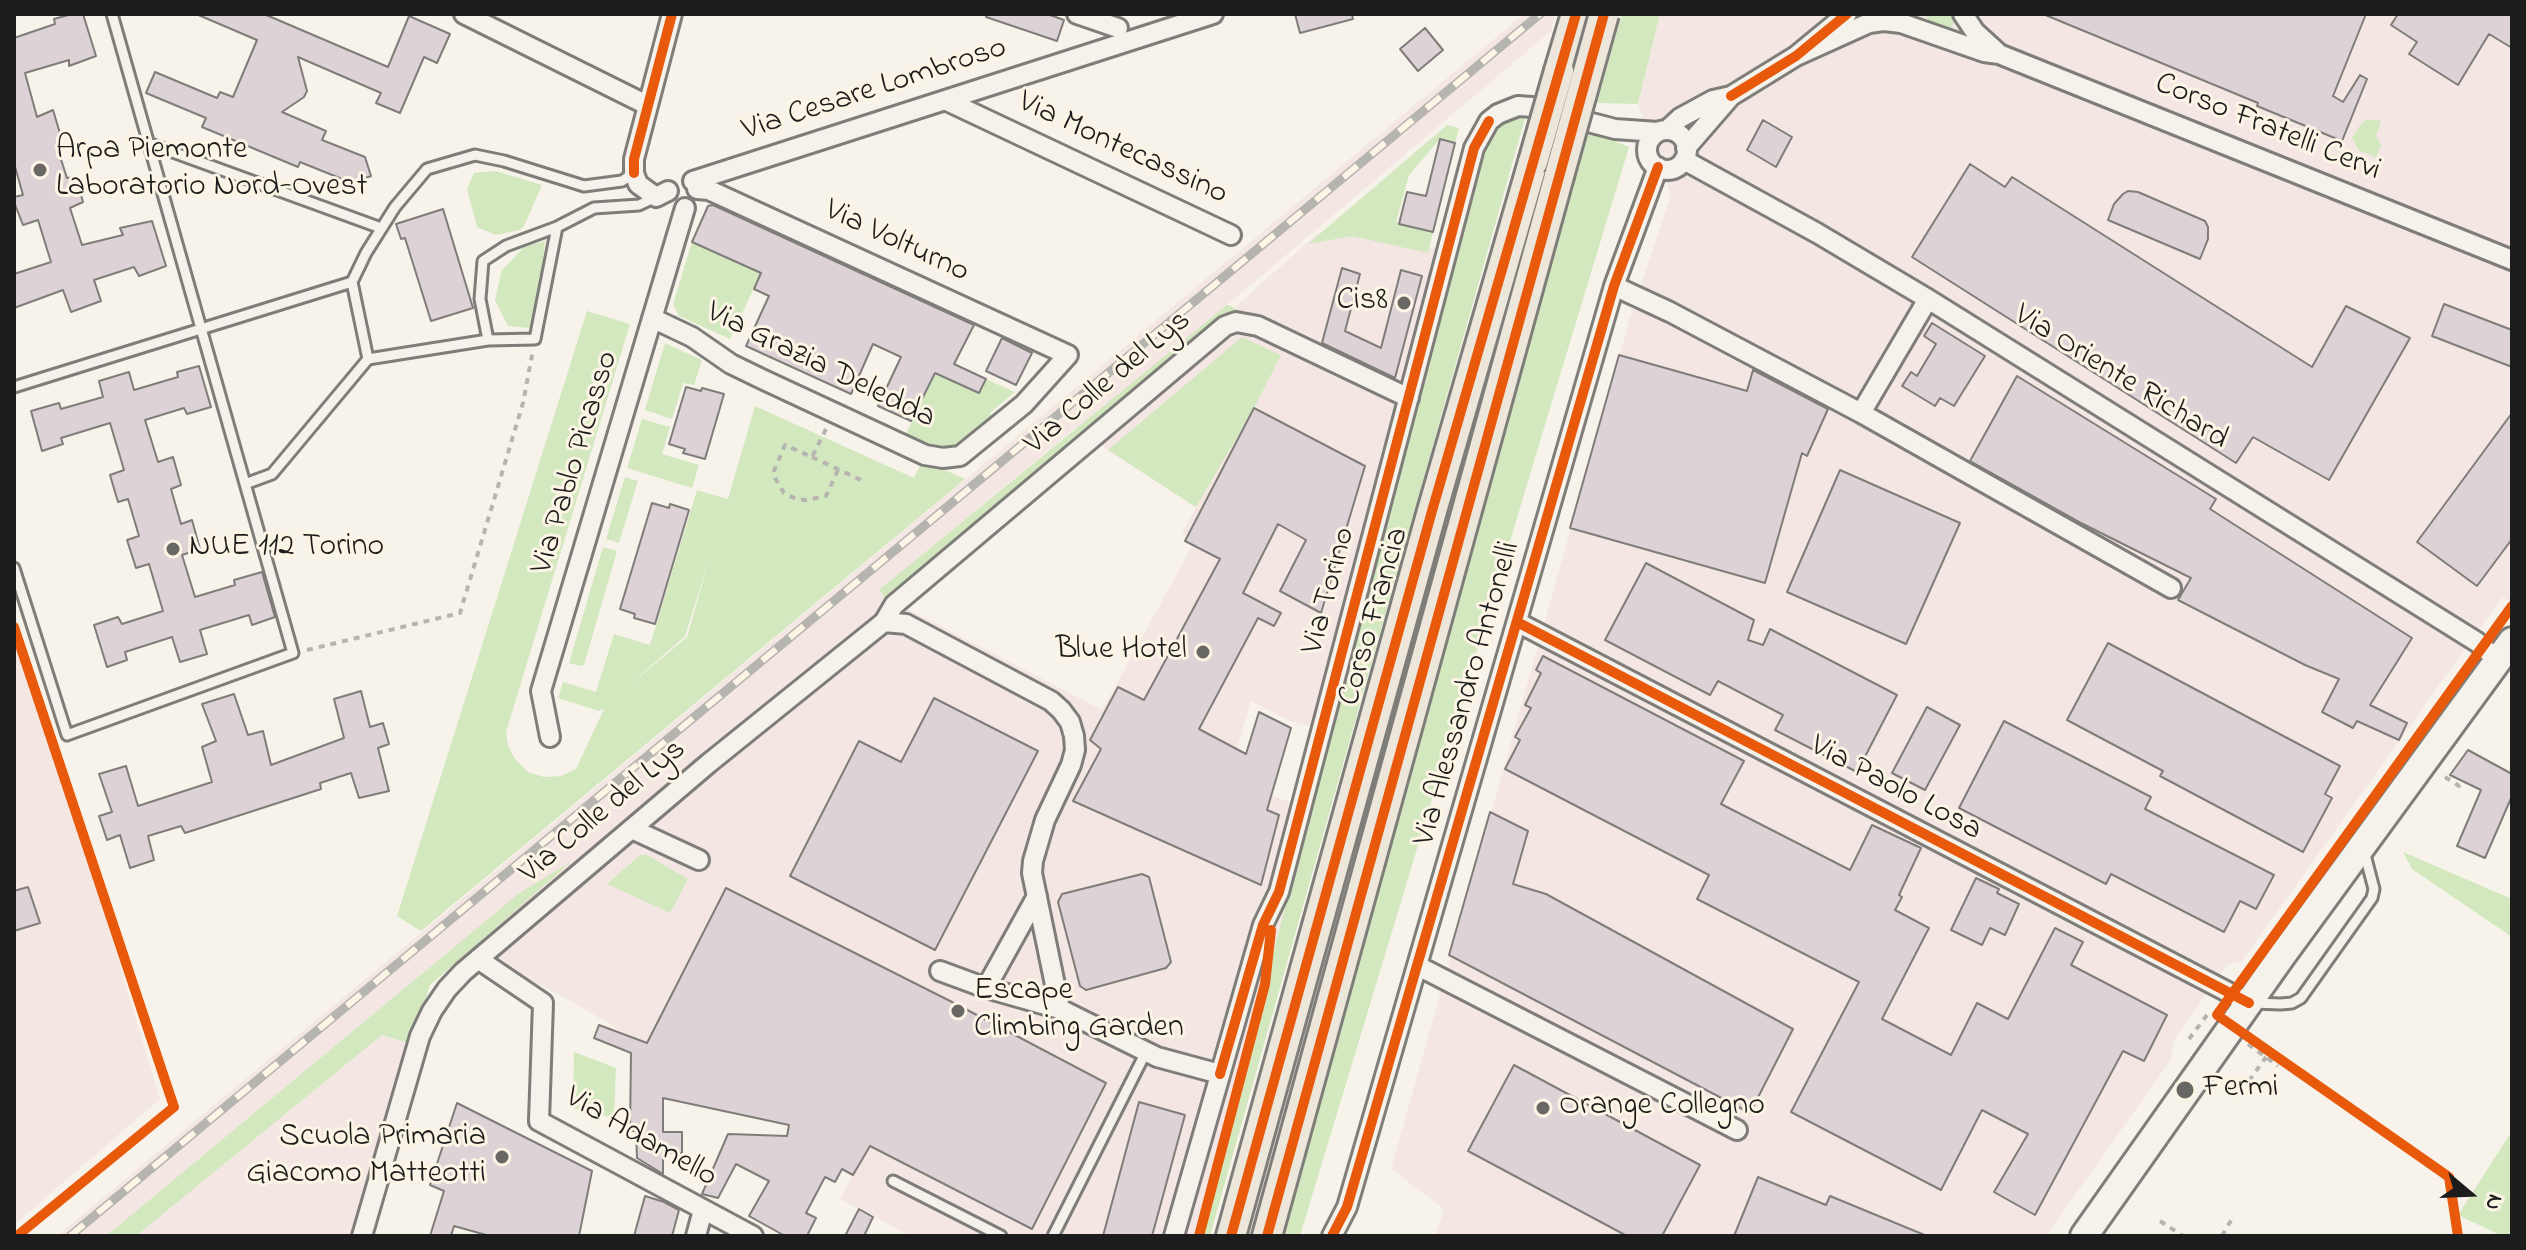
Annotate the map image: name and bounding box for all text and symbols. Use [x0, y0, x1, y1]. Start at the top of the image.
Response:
street label: Via Cesare Lombroso [738, 30, 1012, 152]
street label: Corso Fratelli Cervi [2149, 66, 2385, 192]
street label: Via Montecassino [1011, 85, 1233, 215]
place label: Arpa Piemonte Laboratorio Nord-Ovest [56, 133, 367, 208]
marker: Arpa Piemonte Laboratorio Nord-Ovest [31, 161, 49, 179]
street label: Via Volturno [818, 193, 974, 293]
place label: Cis8 [1336, 284, 1388, 322]
marker: Cis8 [1395, 294, 1413, 312]
street label: Via Grazia Deledda [699, 295, 941, 439]
street label: Via Oriente Richard [2006, 298, 2234, 460]
street label: Via Colle del Lys [1018, 303, 1200, 465]
street label: Via Pablo Picasso [525, 347, 629, 579]
street label: Via Torino [1296, 524, 1366, 658]
street label: Corso Francia [1332, 524, 1420, 710]
place label: NUE 112 Torino [189, 530, 384, 568]
street label: Via Alessandro Antonelli [1407, 537, 1531, 851]
marker: NUE 112 Torino [164, 540, 182, 558]
place label: Blue Hotel [1056, 633, 1187, 671]
marker: Blue Hotel [1194, 643, 1212, 661]
street label: Via Paolo Losa [1802, 729, 1988, 851]
street label: Via Colle del Lys [513, 732, 695, 894]
place label: Escape Climbing Garden [974, 974, 1184, 1049]
marker: Escape Climbing Garden [949, 1002, 967, 1020]
place label: Fermi [2203, 1071, 2279, 1109]
marker: Fermi [2174, 1079, 2196, 1101]
street label: Via Adamello [557, 1080, 723, 1198]
place label: Orange Collegno [1559, 1089, 1765, 1127]
marker: Orange Collegno [1534, 1099, 1552, 1117]
place label: Scuola Primaria Giacomo Matteotti [246, 1120, 486, 1195]
marker: Scuola Primaria Giacomo Matteotti [493, 1148, 511, 1166]
north arrow [2430, 1154, 2510, 1234]
text: N [2475, 1190, 2510, 1214]

